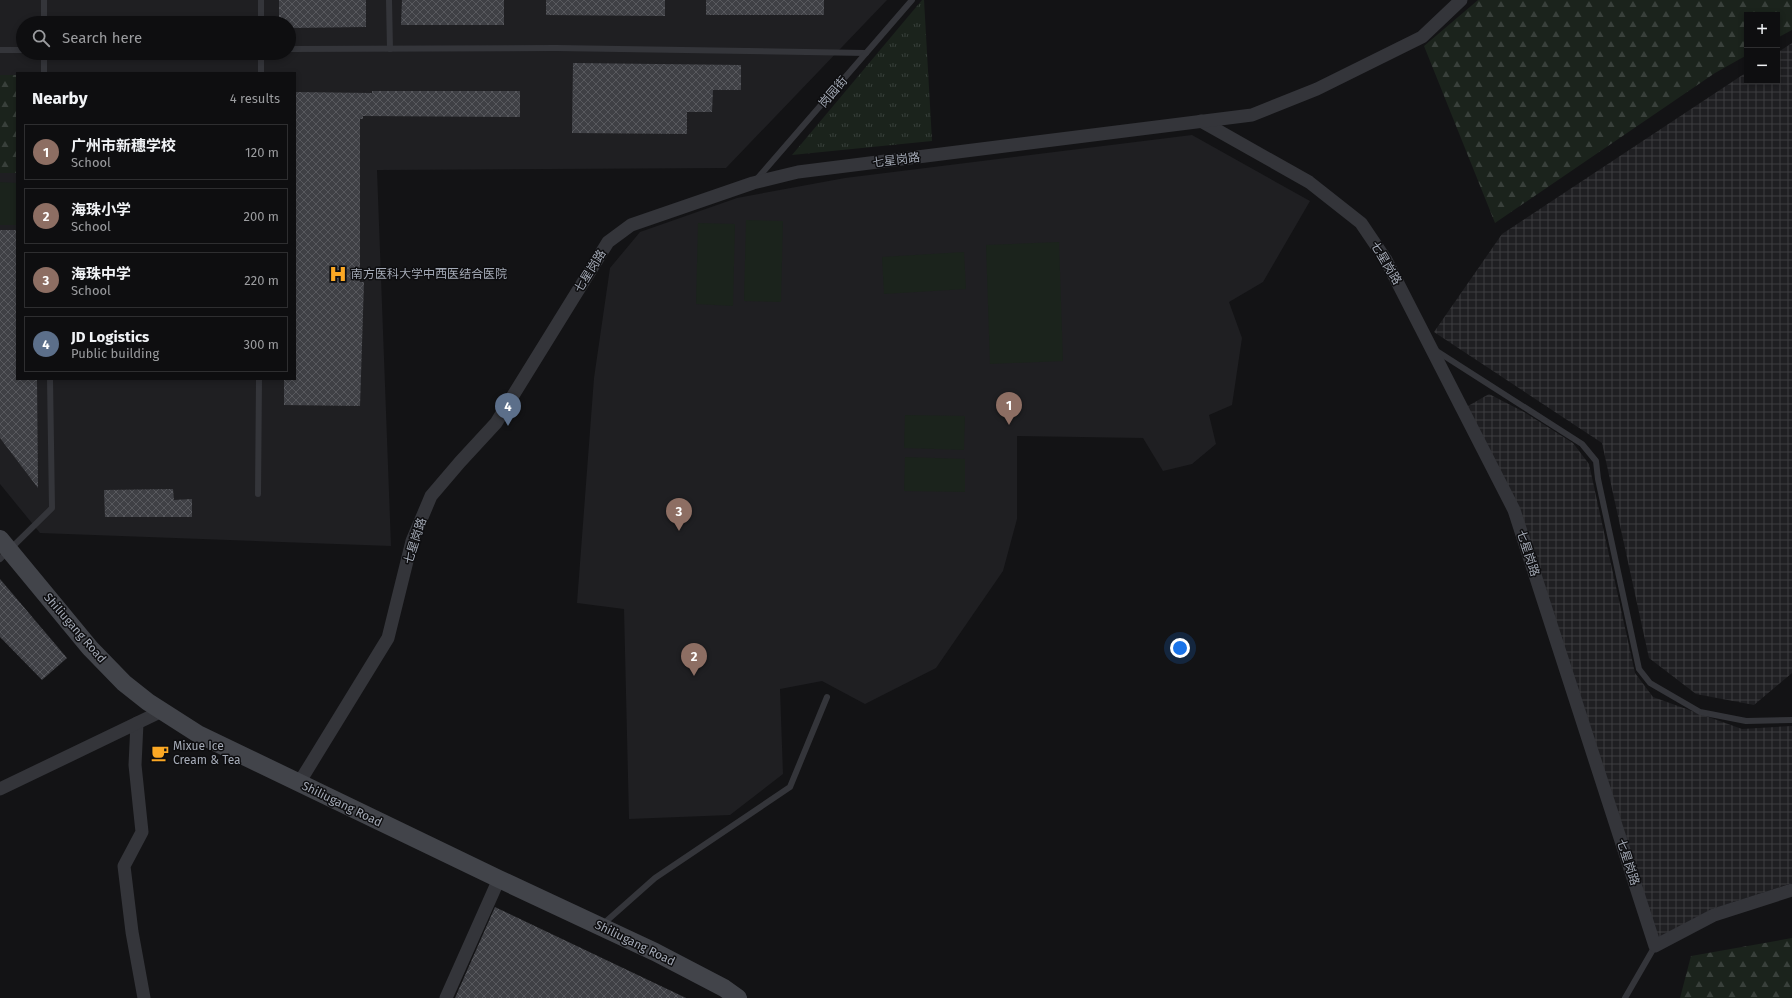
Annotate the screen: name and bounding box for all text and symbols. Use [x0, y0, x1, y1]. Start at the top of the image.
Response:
map controls [1744, 12, 1780, 84]
button: + [1744, 12, 1780, 48]
search box [16, 16, 296, 60]
icon: search [30, 27, 52, 49]
text: Search here [62, 29, 142, 47]
button: − [1744, 48, 1780, 84]
street label: 岗园街 [816, 74, 850, 110]
text: Nearby [32, 88, 87, 109]
text: 4 results [230, 91, 280, 106]
text: 广州市新穗学校 [71, 137, 176, 155]
text: 1 [43, 145, 49, 160]
text: 120 m [245, 145, 279, 160]
street label: 七星岗路 [871, 150, 921, 170]
text: School [71, 155, 111, 170]
text: 海珠小学 [71, 201, 131, 219]
text: 2 [43, 209, 49, 224]
text: 200 m [243, 209, 279, 224]
text: School [71, 219, 111, 234]
street label: 七星岗路 [1368, 239, 1404, 287]
street label: 七星岗路 [571, 247, 609, 295]
hospital icon: 南方医科大学中西医结合医院 [328, 264, 348, 284]
text: 海珠中学 [71, 265, 131, 283]
place label: 南方医科大学中西医结合医院 [351, 267, 507, 281]
text: 3 [43, 273, 49, 288]
text: 220 m [244, 273, 279, 288]
text: School [71, 283, 111, 298]
text: JD Logistics [71, 328, 149, 346]
text: 4 [42, 337, 50, 352]
text: 300 m [243, 337, 279, 352]
text: Public building [71, 346, 159, 361]
pin: 1 [996, 392, 1022, 425]
pin: 4 [495, 393, 521, 426]
pin: 3 [666, 498, 692, 531]
street label: 七星岗路 [401, 516, 429, 566]
street label: 七星岗路 [1514, 528, 1542, 578]
street label: Shiliugang Road [41, 590, 109, 666]
your location [1170, 638, 1190, 658]
pin: 2 [681, 643, 707, 676]
place label: Mixue Ice Cream & Tea [173, 739, 241, 767]
cafe icon: Mixue Ice Cream & Tea [150, 743, 170, 763]
street label: Shiliugang Road [300, 779, 384, 829]
street label: 七星岗路 [1614, 837, 1642, 887]
street label: Shiliugang Road [593, 918, 677, 968]

